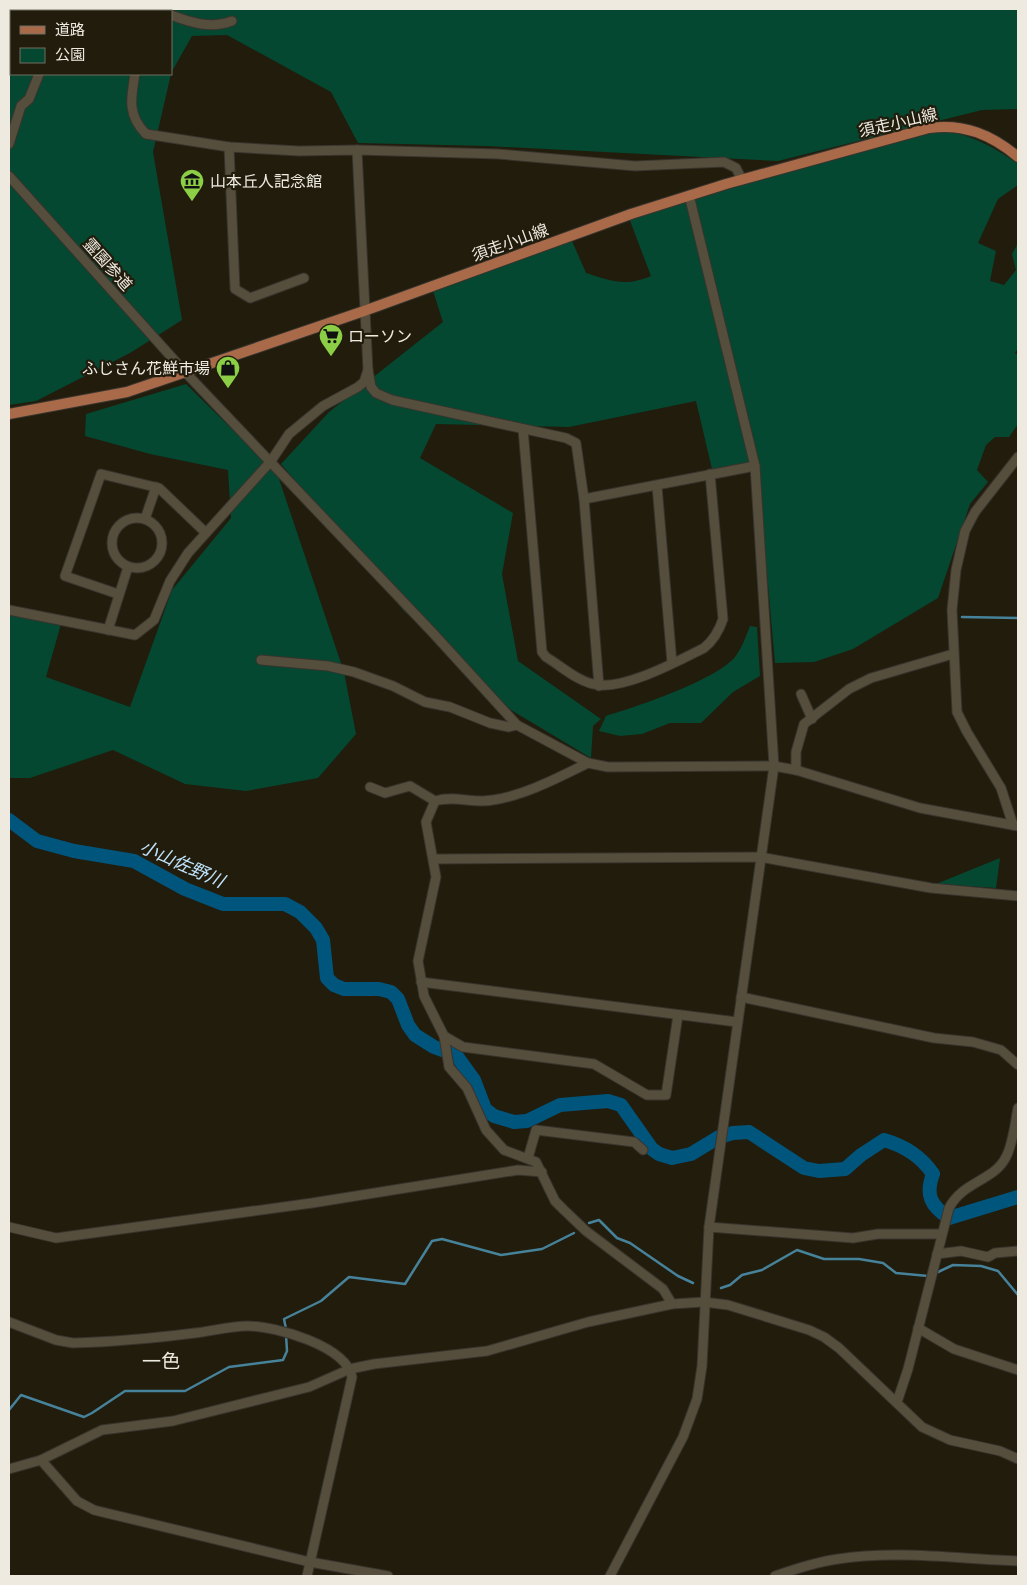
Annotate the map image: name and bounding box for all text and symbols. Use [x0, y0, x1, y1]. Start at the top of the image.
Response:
legend [10, 10, 172, 75]
text: 道路 [55, 21, 85, 40]
text: 公園 [55, 46, 85, 65]
street label: 須走小山線 [857, 105, 939, 142]
museum icon: 山本丘人記念館 [179, 168, 205, 202]
place label: 山本丘人記念館 [210, 173, 322, 192]
street label: 須走小山線 [470, 221, 551, 266]
street label: 霊園参道 [78, 235, 135, 295]
supermarket icon: ローソン [318, 323, 344, 357]
place label: ローソン [348, 328, 412, 347]
shop icon: ふじさん花鮮市場 [215, 355, 241, 389]
place label: ふじさん花鮮市場 [82, 360, 210, 379]
water label: 小山佐野川 [136, 837, 229, 893]
district label: 一色 [142, 1351, 180, 1374]

